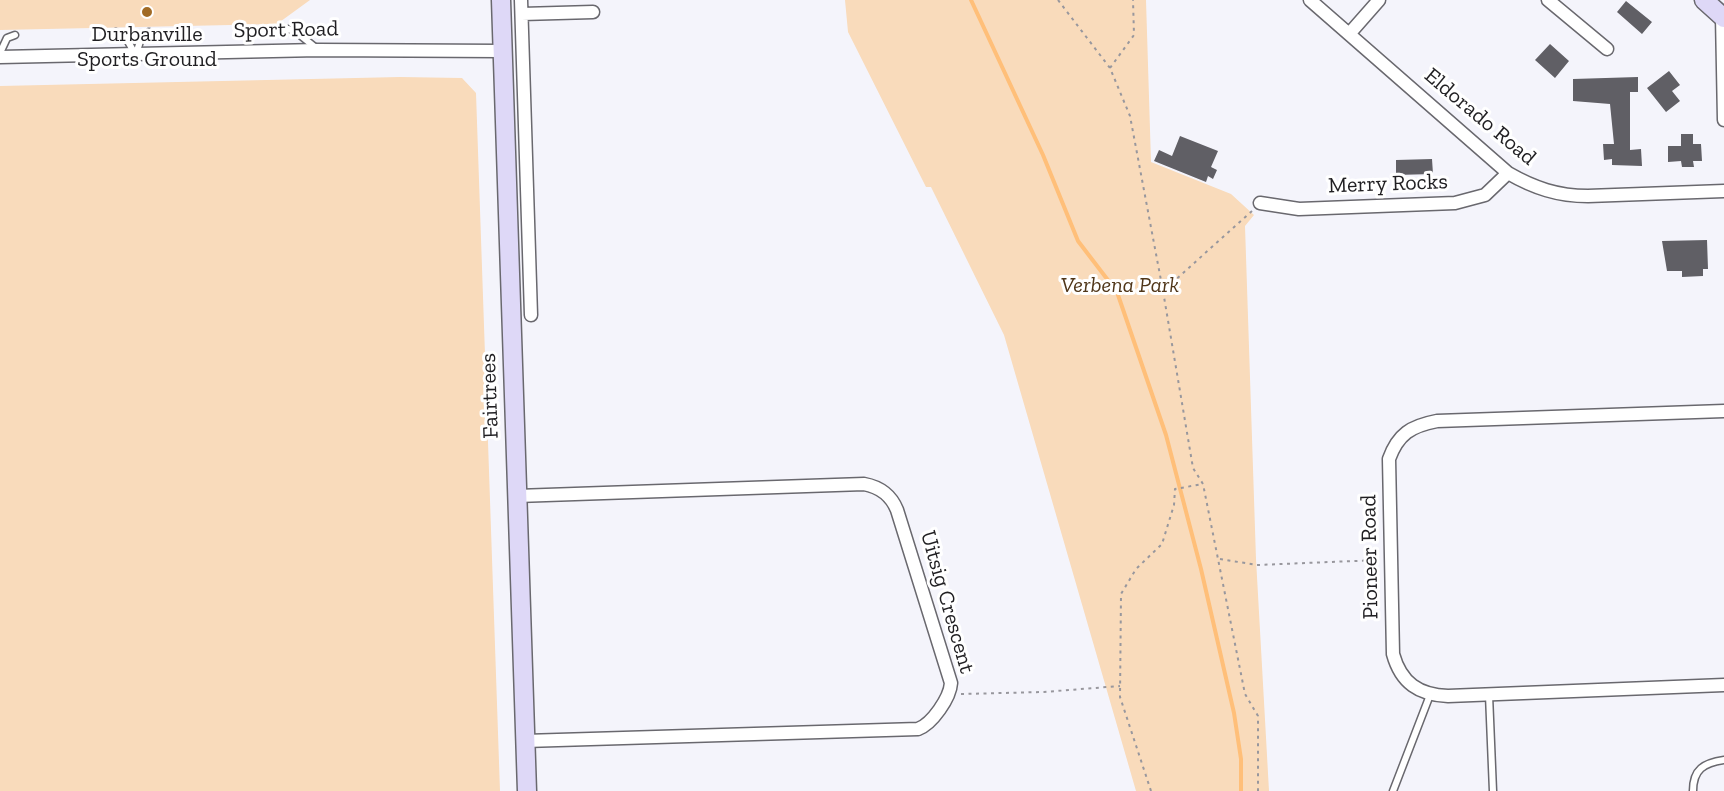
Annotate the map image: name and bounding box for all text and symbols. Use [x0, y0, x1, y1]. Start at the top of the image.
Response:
marker: Durbanville Sports Ground [140, 5, 154, 19]
street label: Sport Road [233, 16, 339, 44]
place label: Durbanville Sports Ground [77, 22, 217, 74]
street label: Eldorado Road [1419, 63, 1541, 171]
street label: Merry Rocks [1328, 169, 1448, 199]
park label: Verbena Park [1061, 273, 1179, 299]
street label: Fairtrees [475, 353, 505, 439]
street label: Pioneer Road [1356, 494, 1384, 620]
street label: Uitsig Crescent [914, 528, 980, 676]

